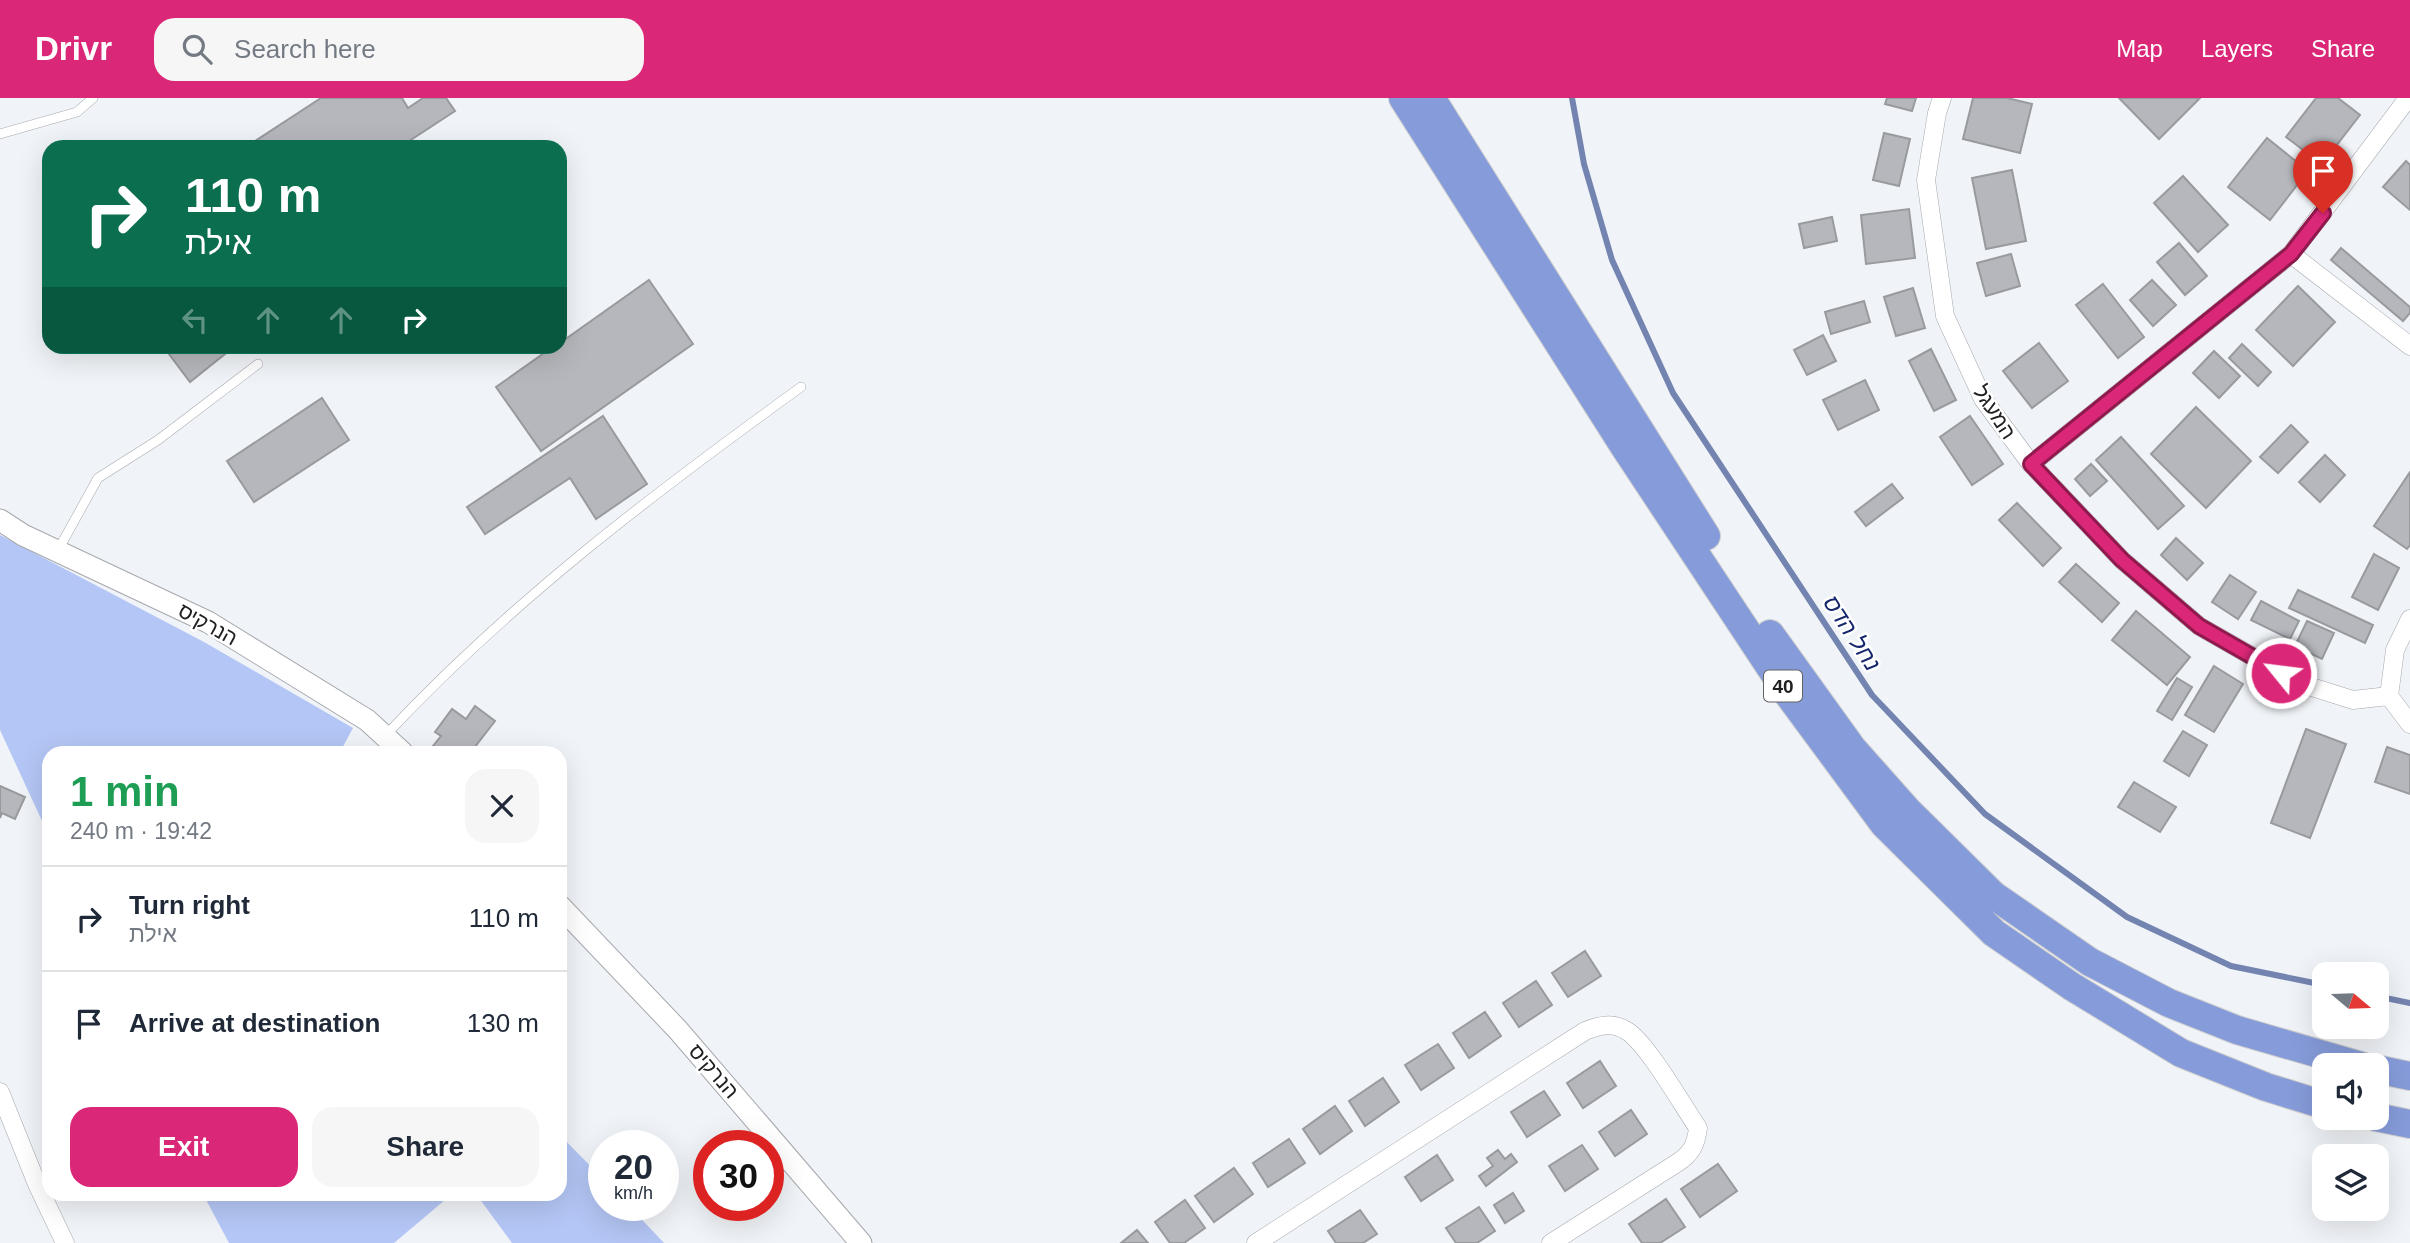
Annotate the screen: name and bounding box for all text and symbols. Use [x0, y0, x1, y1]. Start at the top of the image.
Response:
search box [154, 18, 644, 81]
text: Drivr [35, 30, 112, 67]
icon: search [178, 30, 216, 68]
text: Search here [234, 34, 376, 64]
text: Map [2116, 35, 2163, 62]
text: Layers [2201, 35, 2273, 62]
text: Share [2311, 35, 2375, 62]
pin [2293, 141, 2353, 213]
icon: arrive [2304, 152, 2342, 190]
icon: right [70, 168, 161, 259]
text: 110 m [185, 168, 321, 222]
text: אילת [185, 225, 252, 261]
icon: left [176, 301, 214, 339]
icon: ahead [249, 301, 287, 339]
icon: ahead [322, 301, 360, 339]
icon: right [395, 301, 433, 339]
street label: המעגל [1969, 381, 2021, 443]
water label: נחל הדס [1818, 591, 1886, 675]
street label: הנרקיס [174, 598, 242, 650]
position arrow [2244, 636, 2318, 710]
road number: 40 [1764, 670, 1802, 702]
text: 1 min [70, 768, 180, 815]
button: close [465, 769, 539, 843]
text: 240 m · 19:42 [70, 818, 212, 844]
text: Turn right [129, 890, 250, 920]
icon: right [70, 900, 108, 938]
text: 110 m [469, 903, 539, 933]
text: אילת [129, 921, 177, 947]
north arrow [2312, 962, 2389, 1040]
map controls [2312, 962, 2389, 1221]
icon: arrive [70, 1005, 108, 1043]
text: Arrive at destination [129, 1008, 380, 1038]
text: 130 m [467, 1008, 539, 1038]
street label: הנרקיס [684, 1039, 744, 1103]
button: sound [2312, 1053, 2389, 1130]
button: Exit [70, 1107, 298, 1187]
button: Share [312, 1107, 539, 1187]
speed limit sign: 30 [693, 1130, 784, 1221]
button: layers [2312, 1144, 2389, 1221]
text: 20 [614, 1147, 653, 1186]
text: km/h [614, 1183, 653, 1203]

